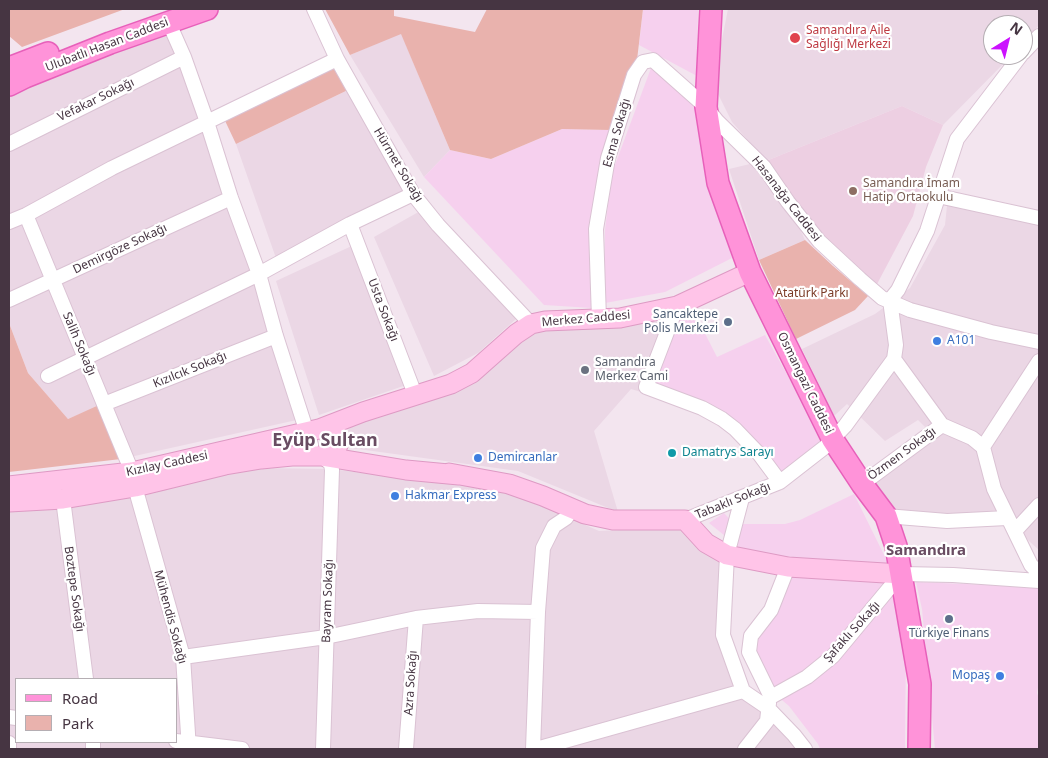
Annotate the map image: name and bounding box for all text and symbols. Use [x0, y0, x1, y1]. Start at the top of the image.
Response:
street label: Ulubatlı Hasan Caddesi [44, 15, 170, 75]
north arrow [983, 15, 1033, 65]
text: N [1006, 17, 1027, 39]
place label: Samandıra Aile Sağlığı Merkezi [806, 24, 891, 52]
marker: Samandıra Aile Sağlığı Merkezi [788, 31, 802, 45]
street label: Vefakar Sokağı [55, 75, 137, 125]
street label: Esma Sokağı [600, 97, 634, 169]
street label: Hürmet Sokağı [370, 125, 426, 205]
street label: Hasanağa Caddesi [748, 154, 824, 244]
place label: Samandıra İmam Hatip Ortaokulu [863, 177, 960, 205]
marker: Samandıra İmam Hatip Ortaokulu [847, 185, 859, 197]
street label: Demirgöze Sokağı [71, 221, 169, 277]
street label: Usta Sokağı [364, 277, 402, 343]
park label: Atatürk Parkı [775, 287, 849, 301]
street label: Merkez Caddesi [541, 308, 631, 330]
place label: Sancaktepe Polis Merkezi [644, 308, 718, 336]
street label: Salih Sokağı [59, 310, 99, 378]
marker: Sancaktepe Polis Merkezi [722, 316, 734, 328]
street label: Osmangazi Caddesi [774, 330, 836, 436]
place label: A101 [947, 334, 975, 348]
marker: A101 [931, 335, 943, 347]
street label: Kızılcık Sokağı [151, 349, 229, 391]
place label: Samandıra Merkez Cami [595, 356, 668, 384]
marker: Samandıra Merkez Cami [579, 364, 591, 376]
street label: Özmen Sokağı [865, 424, 939, 484]
district label: Eyüp Sultan [272, 430, 378, 452]
place label: Damatrys Sarayı [682, 446, 774, 460]
marker: Damatrys Sarayı [666, 447, 678, 459]
street label: Kızılay Caddesi [125, 448, 209, 480]
place label: Demircanlar [488, 451, 557, 465]
marker: Demircanlar [472, 452, 484, 464]
street label: Tabaklı Sokağı [693, 479, 773, 523]
place label: Hakmar Express [405, 489, 496, 503]
marker: Hakmar Express [389, 490, 401, 502]
district label: Samandıra [886, 542, 966, 560]
street label: Boztepe Sokağı [61, 545, 87, 633]
street label: Bayram Sokağı [319, 559, 337, 643]
street label: Mühendis Sokağı [151, 568, 189, 666]
street label: Şafaklı Sokağı [821, 598, 883, 666]
marker: Türkiye Finans [943, 613, 955, 625]
place label: Türkiye Finans [909, 627, 989, 641]
street label: Azra Sokağı [402, 650, 420, 716]
place label: Mopaş [952, 669, 990, 683]
marker: Mopaş [994, 670, 1006, 682]
legend [15, 678, 178, 743]
text: Road [62, 688, 98, 708]
text: Park [62, 713, 94, 733]

